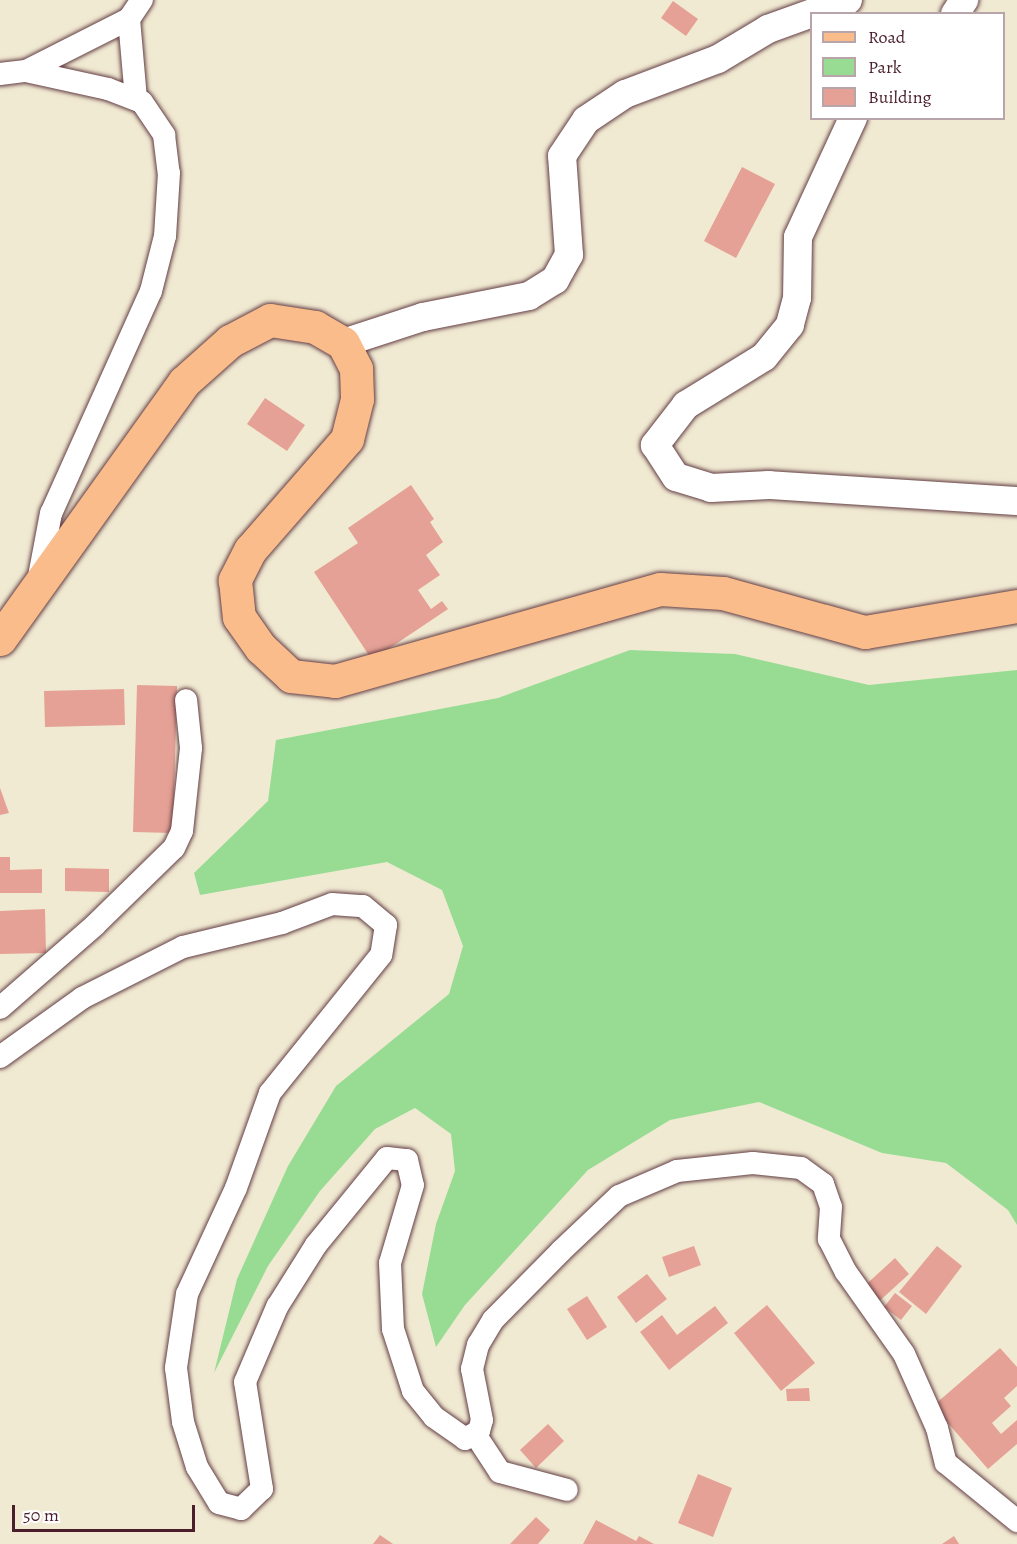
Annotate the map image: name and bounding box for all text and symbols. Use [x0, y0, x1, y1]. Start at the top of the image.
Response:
legend [810, 12, 1005, 120]
text: Road [868, 25, 905, 49]
text: Park [868, 55, 902, 79]
text: Building [868, 85, 932, 109]
scale bar [15, 1493, 198, 1531]
text: 50 m [23, 1503, 59, 1527]

